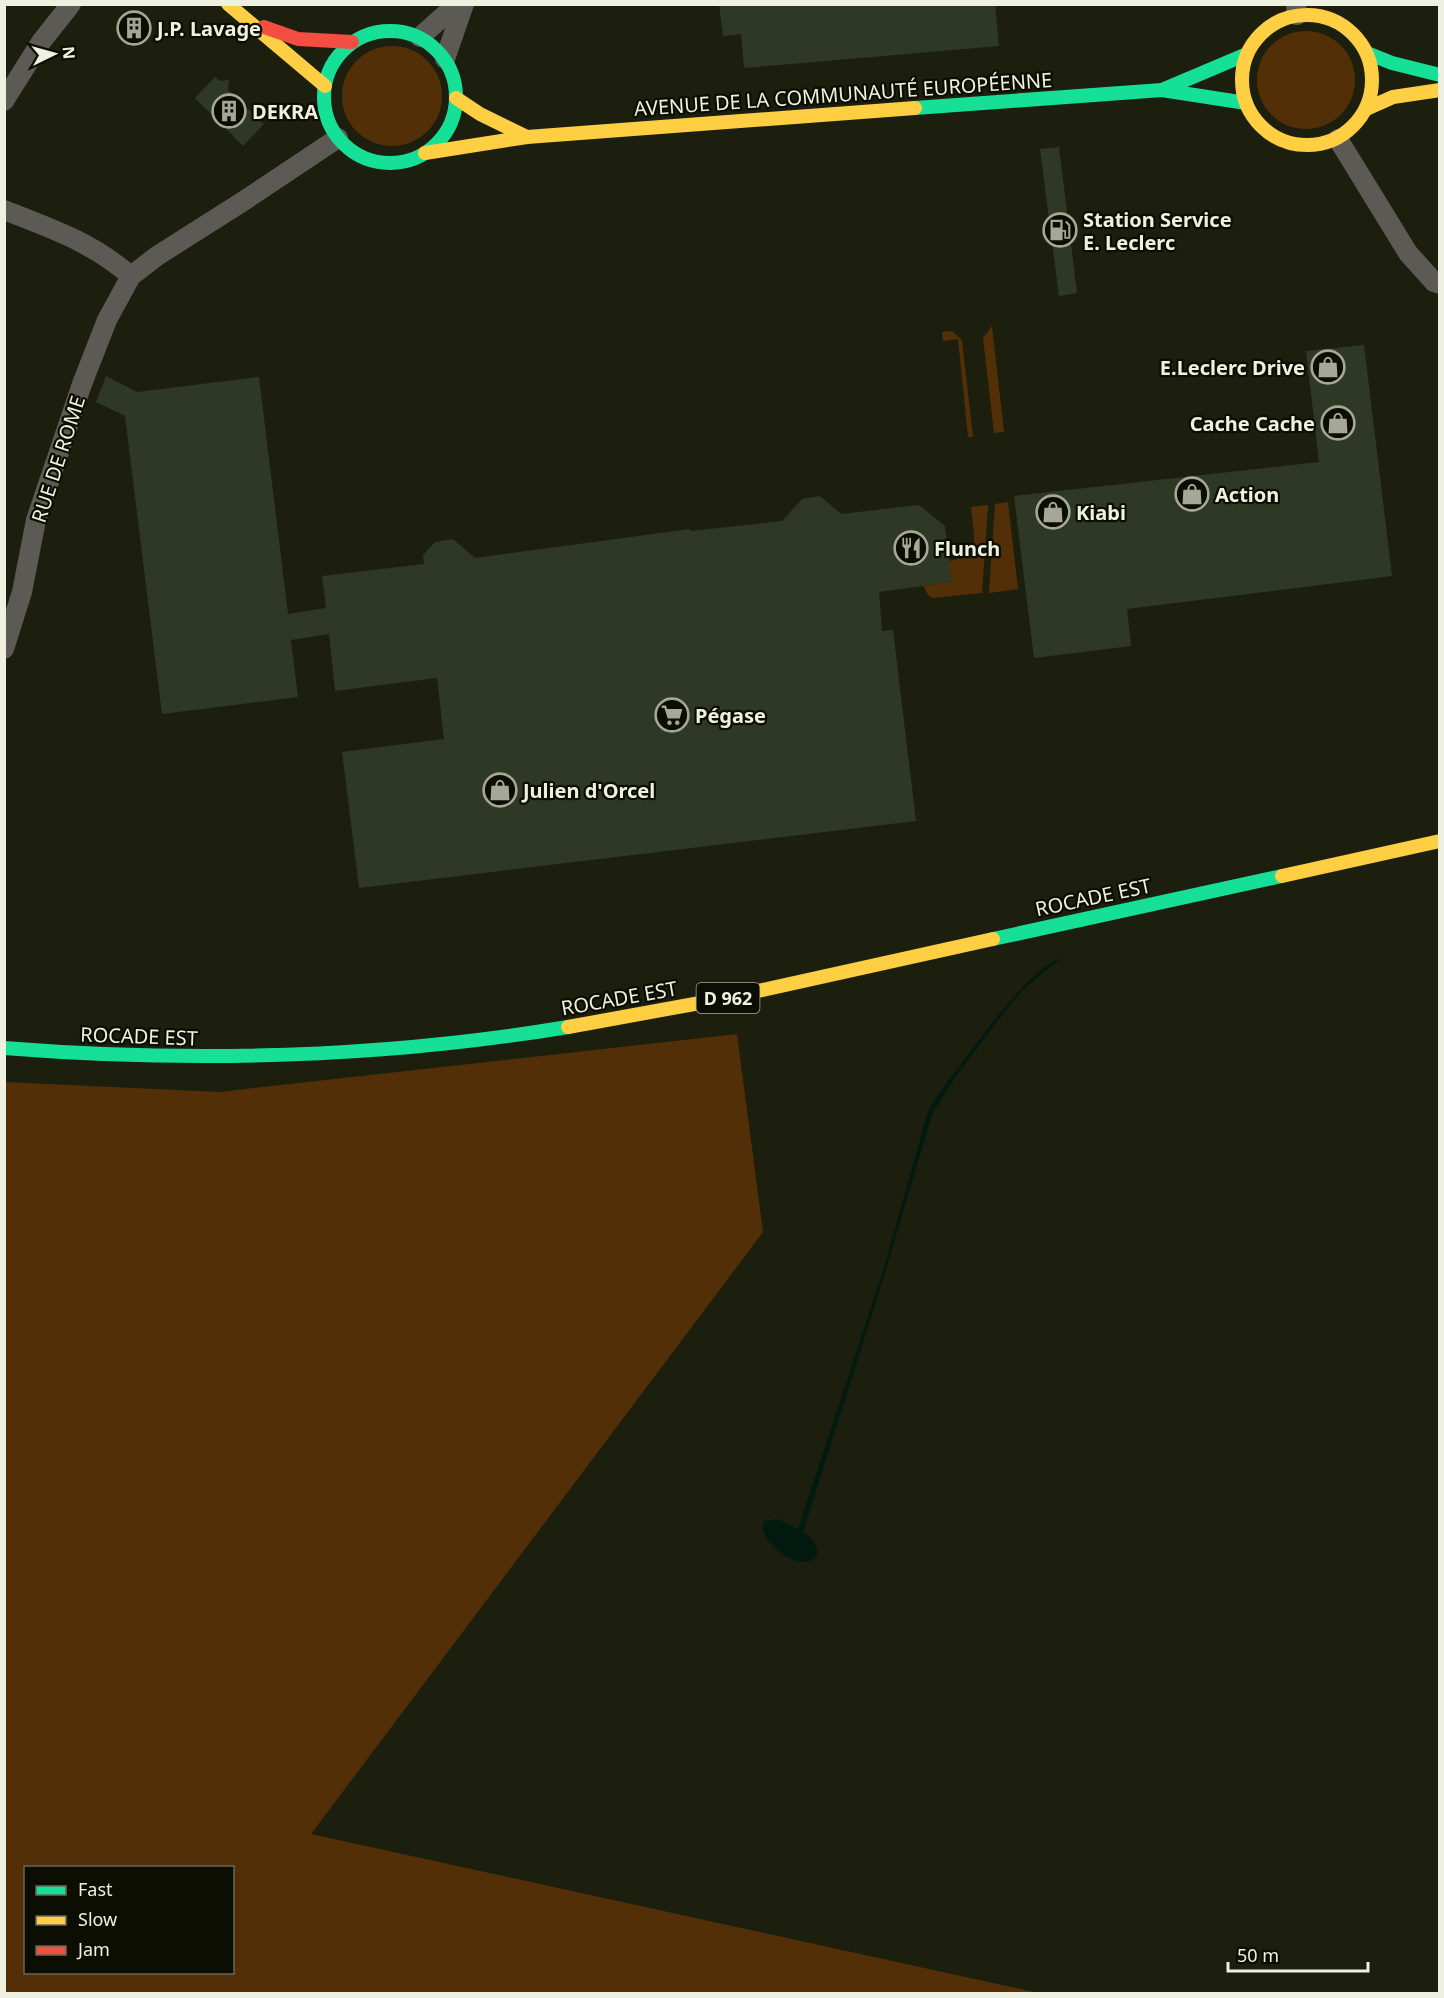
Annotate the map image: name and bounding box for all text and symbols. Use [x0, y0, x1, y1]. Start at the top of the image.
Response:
building icon: J.P. Lavage [116, 10, 152, 46]
place label: J.P. Lavage [155, 15, 261, 42]
north arrow [24, 24, 84, 84]
text: N [57, 45, 80, 60]
street label: AVENUE DE LA COMMUNAUTÉ EUROPÉENNE [633, 66, 1053, 122]
building icon: DEKRA [211, 93, 247, 129]
place label: DEKRA [252, 98, 318, 125]
place label: Station Service E. Leclerc [1083, 206, 1232, 256]
fuel station icon: Station Service E. Leclerc [1042, 212, 1078, 248]
shop icon: E.Leclerc Drive [1310, 349, 1346, 385]
place label: E.Leclerc Drive [1160, 354, 1305, 381]
street label: RUE DE ROME [25, 392, 91, 526]
shop icon: Cache Cache [1320, 405, 1356, 441]
place label: Cache Cache [1190, 410, 1315, 437]
shop icon: Action [1174, 476, 1210, 512]
place label: Action [1215, 481, 1279, 508]
shop icon: Kiabi [1035, 494, 1071, 530]
place label: Kiabi [1076, 499, 1126, 526]
restaurant icon: Flunch [893, 530, 929, 566]
place label: Flunch [934, 535, 1000, 562]
supermarket icon: Pégase [654, 697, 690, 733]
place label: Pégase [695, 702, 766, 729]
shop icon: Julien d'Orcel [482, 772, 518, 808]
place label: Julien d'Orcel [521, 777, 655, 804]
street label: ROCADE EST [1033, 872, 1153, 922]
street label: ROCADE EST [559, 974, 679, 1022]
road number: D 962 [696, 983, 760, 1013]
street label: ROCADE EST [80, 1020, 198, 1052]
legend [24, 1866, 234, 1974]
text: Fast [78, 1877, 113, 1901]
text: Slow [78, 1907, 117, 1931]
scale bar [1228, 1935, 1368, 1973]
text: Jam [76, 1937, 110, 1961]
text: 50 m [1237, 1943, 1279, 1967]

